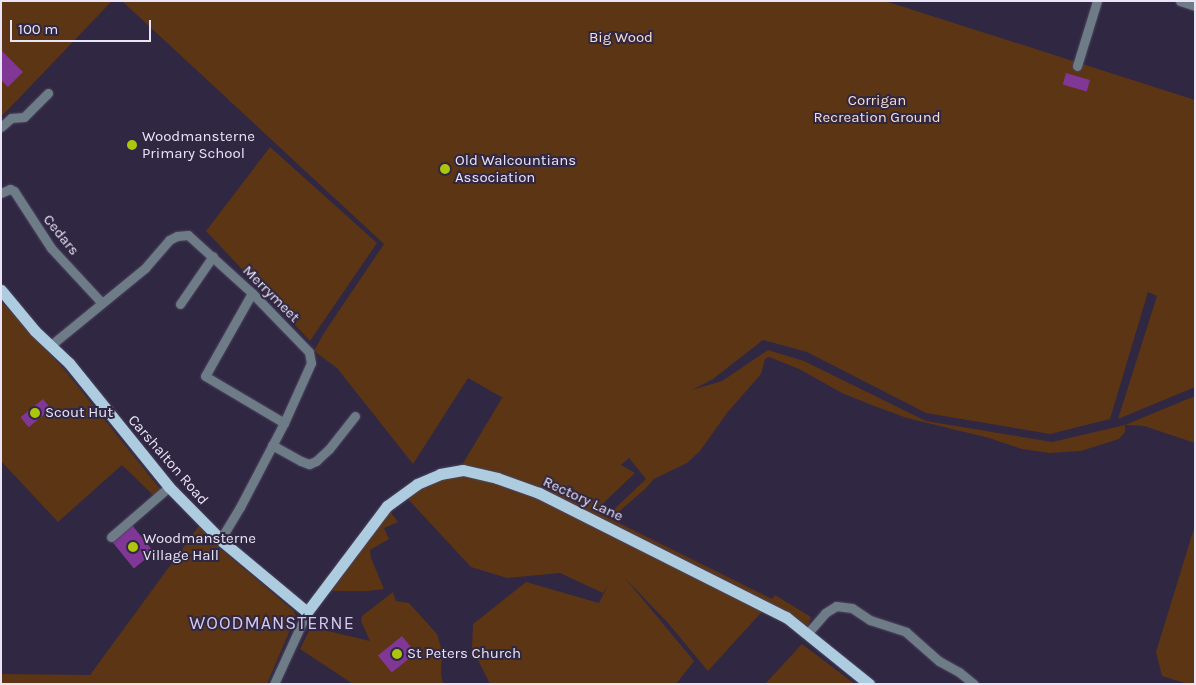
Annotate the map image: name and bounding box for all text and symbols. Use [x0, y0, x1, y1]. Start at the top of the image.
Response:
scale bar [12, 10, 154, 42]
text: 100 m [18, 20, 58, 38]
park label: Big Wood [589, 29, 653, 47]
park label: Corrigan Recreation Ground [813, 91, 941, 126]
place label: Woodmansterne Primary School [142, 127, 255, 162]
marker: Woodmansterne Primary School [126, 139, 138, 151]
place label: Old Walcountians Association [455, 151, 576, 186]
marker: Old Walcountians Association [439, 163, 451, 175]
street label: Cedars [39, 211, 83, 259]
street label: Merrymeet [239, 262, 303, 326]
place label: Scout Hut [45, 404, 113, 422]
marker: Scout Hut [29, 407, 41, 419]
street label: Carshalton Road [124, 411, 212, 509]
street label: Rectory Lane [540, 473, 626, 525]
place label: Woodmansterne Village Hall [143, 529, 256, 564]
marker: Woodmansterne Village Hall [127, 541, 139, 553]
district label: WOODMANSTERNE [188, 612, 356, 634]
place label: St Peters Church [407, 645, 521, 663]
marker: St Peters Church [391, 648, 403, 660]

